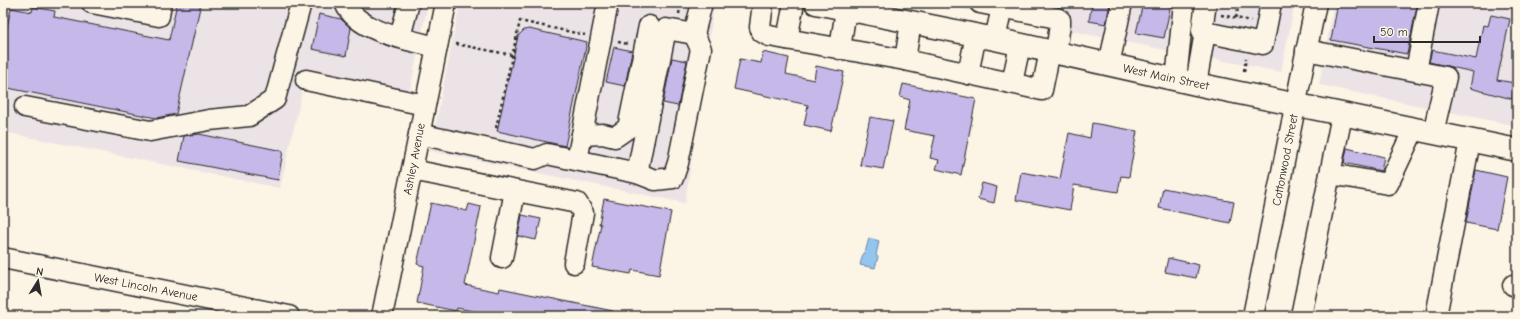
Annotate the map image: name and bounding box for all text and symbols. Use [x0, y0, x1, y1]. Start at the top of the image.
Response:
scale bar [1374, 18, 1480, 44]
text: 50 m [1380, 25, 1408, 39]
street label: West Main Street [1122, 61, 1211, 93]
street label: Cottonwood Street [1269, 112, 1301, 207]
street label: Ashley Avenue [400, 122, 428, 196]
north arrow [18, 261, 58, 301]
text: N [35, 265, 45, 279]
street label: West Lincoln Avenue [93, 270, 199, 304]

